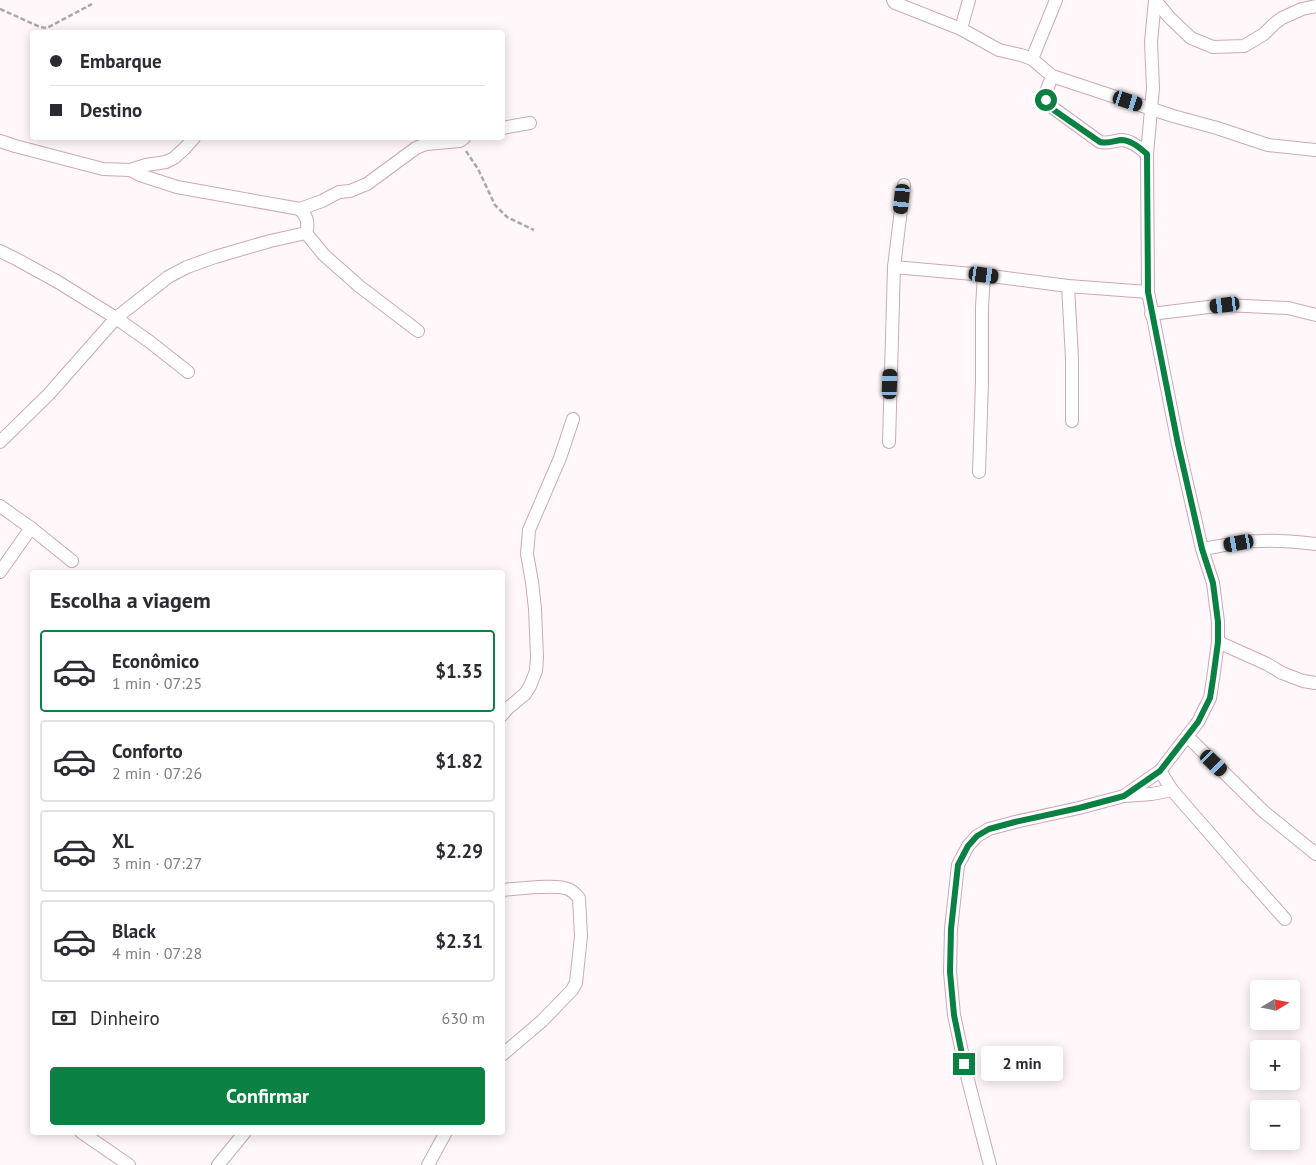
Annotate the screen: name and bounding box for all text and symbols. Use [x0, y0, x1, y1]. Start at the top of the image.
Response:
text: Embarque [80, 49, 162, 73]
route start [1035, 89, 1057, 111]
car [1111, 89, 1144, 113]
text: Destino [80, 98, 142, 122]
car [892, 183, 911, 215]
car [968, 265, 999, 285]
car [1209, 296, 1240, 314]
car [881, 369, 898, 399]
car [1222, 533, 1255, 553]
text: Escolha a viagem [50, 586, 211, 614]
icon: car [52, 649, 97, 694]
text: Econômico [112, 649, 199, 673]
text: $1.35 [435, 659, 483, 683]
text: 1 min · 07:25 [112, 673, 202, 693]
icon: car [52, 739, 97, 784]
text: Conforto [112, 739, 183, 763]
car [1198, 747, 1230, 779]
text: $1.82 [435, 749, 483, 773]
text: 2 min · 07:26 [112, 763, 202, 783]
icon: car [52, 829, 97, 874]
text: XL [112, 829, 134, 853]
text: $2.29 [435, 839, 483, 863]
text: 3 min · 07:27 [112, 853, 202, 873]
icon: car [52, 919, 97, 964]
text: Black [112, 919, 156, 943]
text: $2.31 [435, 929, 483, 953]
text: 4 min · 07:28 [112, 943, 202, 963]
north arrow [1250, 980, 1300, 1030]
map controls [1250, 980, 1300, 1150]
icon: cash [50, 1004, 78, 1032]
text: Dinheiro [90, 1006, 160, 1030]
text: 630 m [442, 1008, 485, 1028]
button: + [1250, 1040, 1300, 1090]
callout: 2 min [982, 1046, 1064, 1082]
route end [953, 1053, 975, 1075]
text: 2 min [1002, 1053, 1042, 1073]
button: Confirmar [50, 1067, 485, 1125]
button: − [1250, 1100, 1300, 1150]

